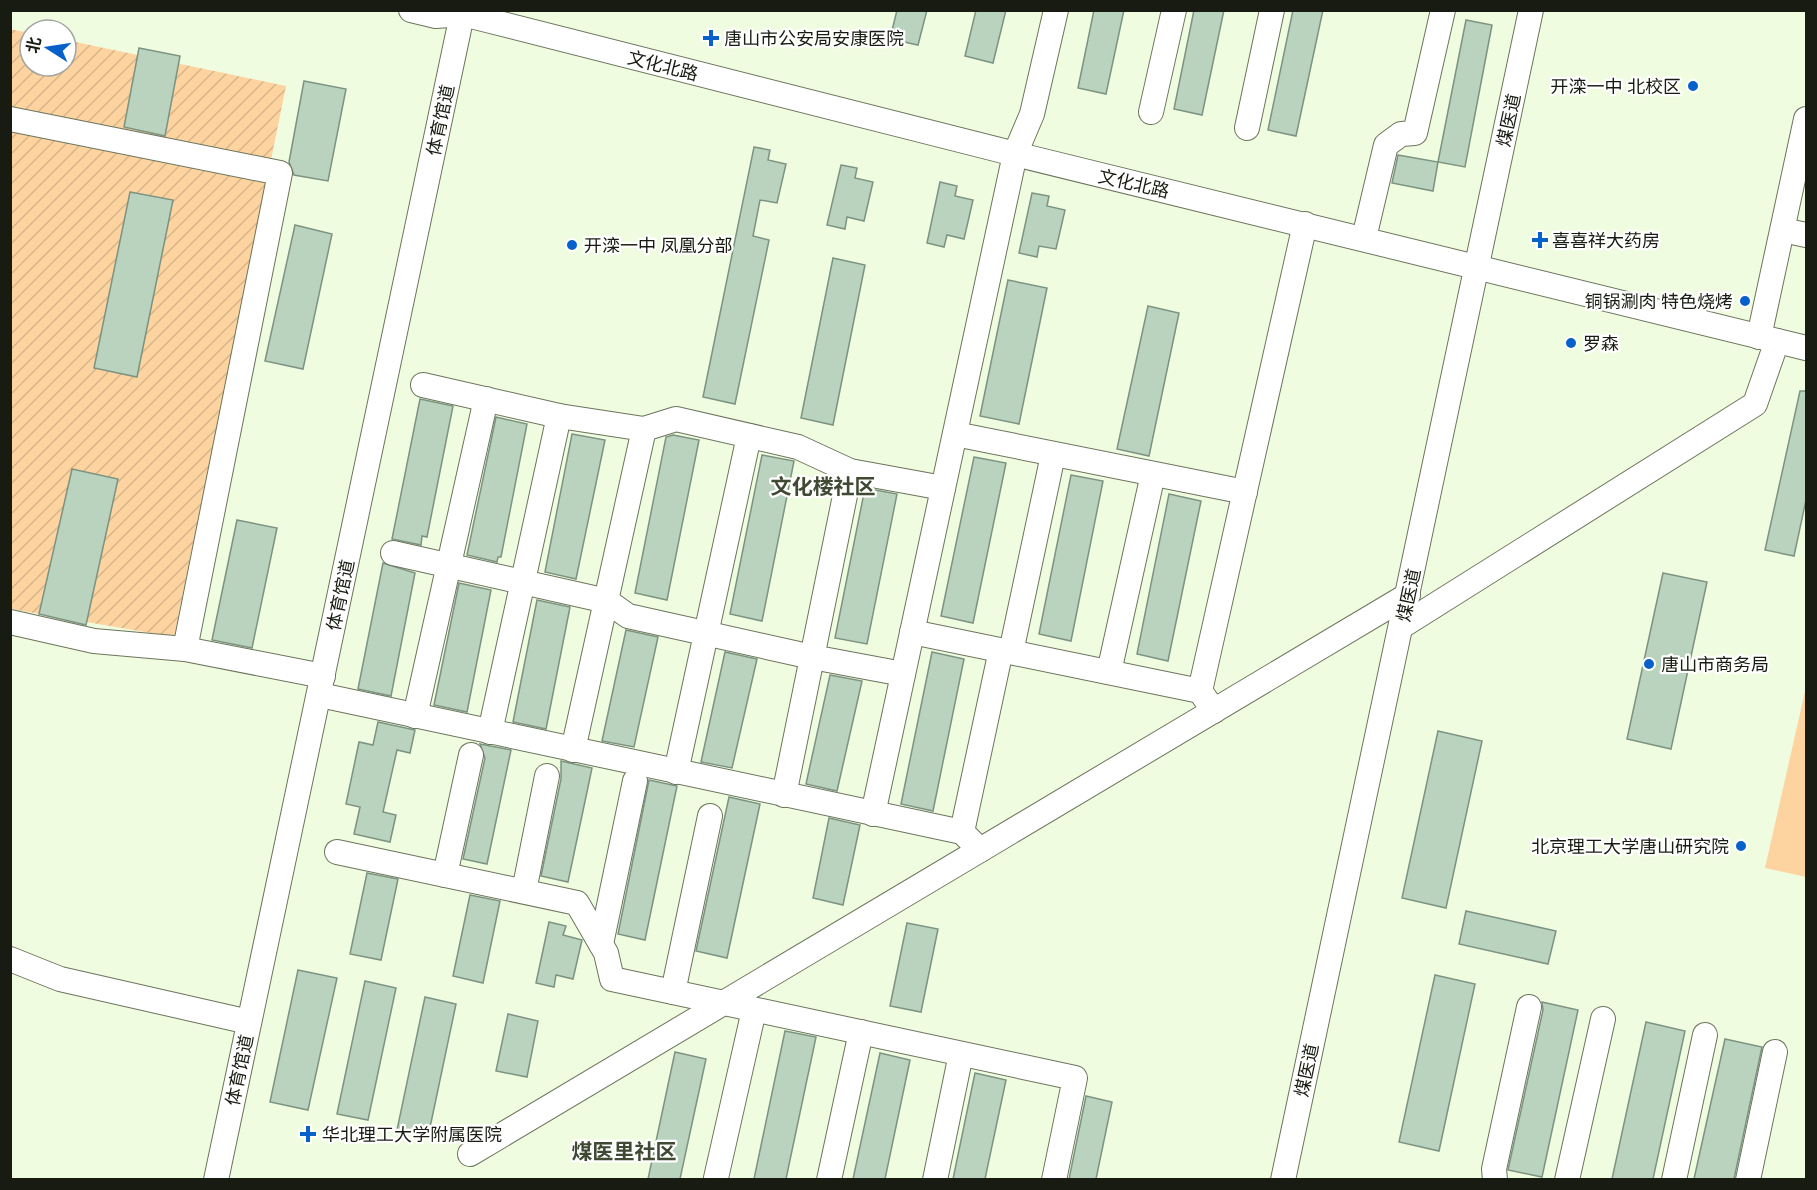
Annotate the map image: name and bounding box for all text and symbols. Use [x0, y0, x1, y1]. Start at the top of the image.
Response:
north arrow [18, 18, 78, 78]
place label: 唐山市公安局安康医院 [724, 27, 904, 49]
marker: 唐山市公安局安康医院 [702, 29, 720, 47]
text: 北 [22, 35, 44, 55]
street label: 文化北路 [625, 46, 701, 84]
place label: 开滦一中 北校区 [1550, 75, 1681, 97]
marker: 开滦一中 北校区 [1686, 79, 1700, 93]
street label: 体育馆道 [422, 82, 458, 158]
street label: 煤医道 [1492, 91, 1524, 149]
street label: 文化北路 [1096, 164, 1172, 202]
place label: 喜喜祥大药房 [1552, 229, 1660, 251]
marker: 喜喜祥大药房 [1533, 233, 1547, 247]
place label: 开滦一中 凤凰分部 [584, 234, 733, 256]
marker: 开滦一中 凤凰分部 [565, 238, 579, 252]
place label: 铜锅涮肉 特色烧烤 [1584, 290, 1733, 312]
marker: 铜锅涮肉 特色烧烤 [1738, 294, 1752, 308]
place label: 罗森 [1583, 332, 1619, 354]
marker: 罗森 [1564, 336, 1578, 350]
district label: 文化楼社区 [771, 473, 876, 498]
street label: 体育馆道 [322, 557, 358, 633]
street label: 煤医道 [1392, 566, 1424, 624]
place label: 唐山市商务局 [1661, 653, 1769, 675]
marker: 唐山市商务局 [1642, 657, 1656, 671]
place label: 北京理工大学唐山研究院 [1531, 835, 1729, 857]
marker: 北京理工大学唐山研究院 [1734, 839, 1748, 853]
street label: 体育馆道 [221, 1032, 257, 1108]
street label: 煤医道 [1290, 1041, 1322, 1099]
place label: 华北理工大学附属医院 [322, 1123, 502, 1145]
marker: 华北理工大学附属医院 [299, 1125, 317, 1143]
district label: 煤医里社区 [572, 1138, 677, 1163]

